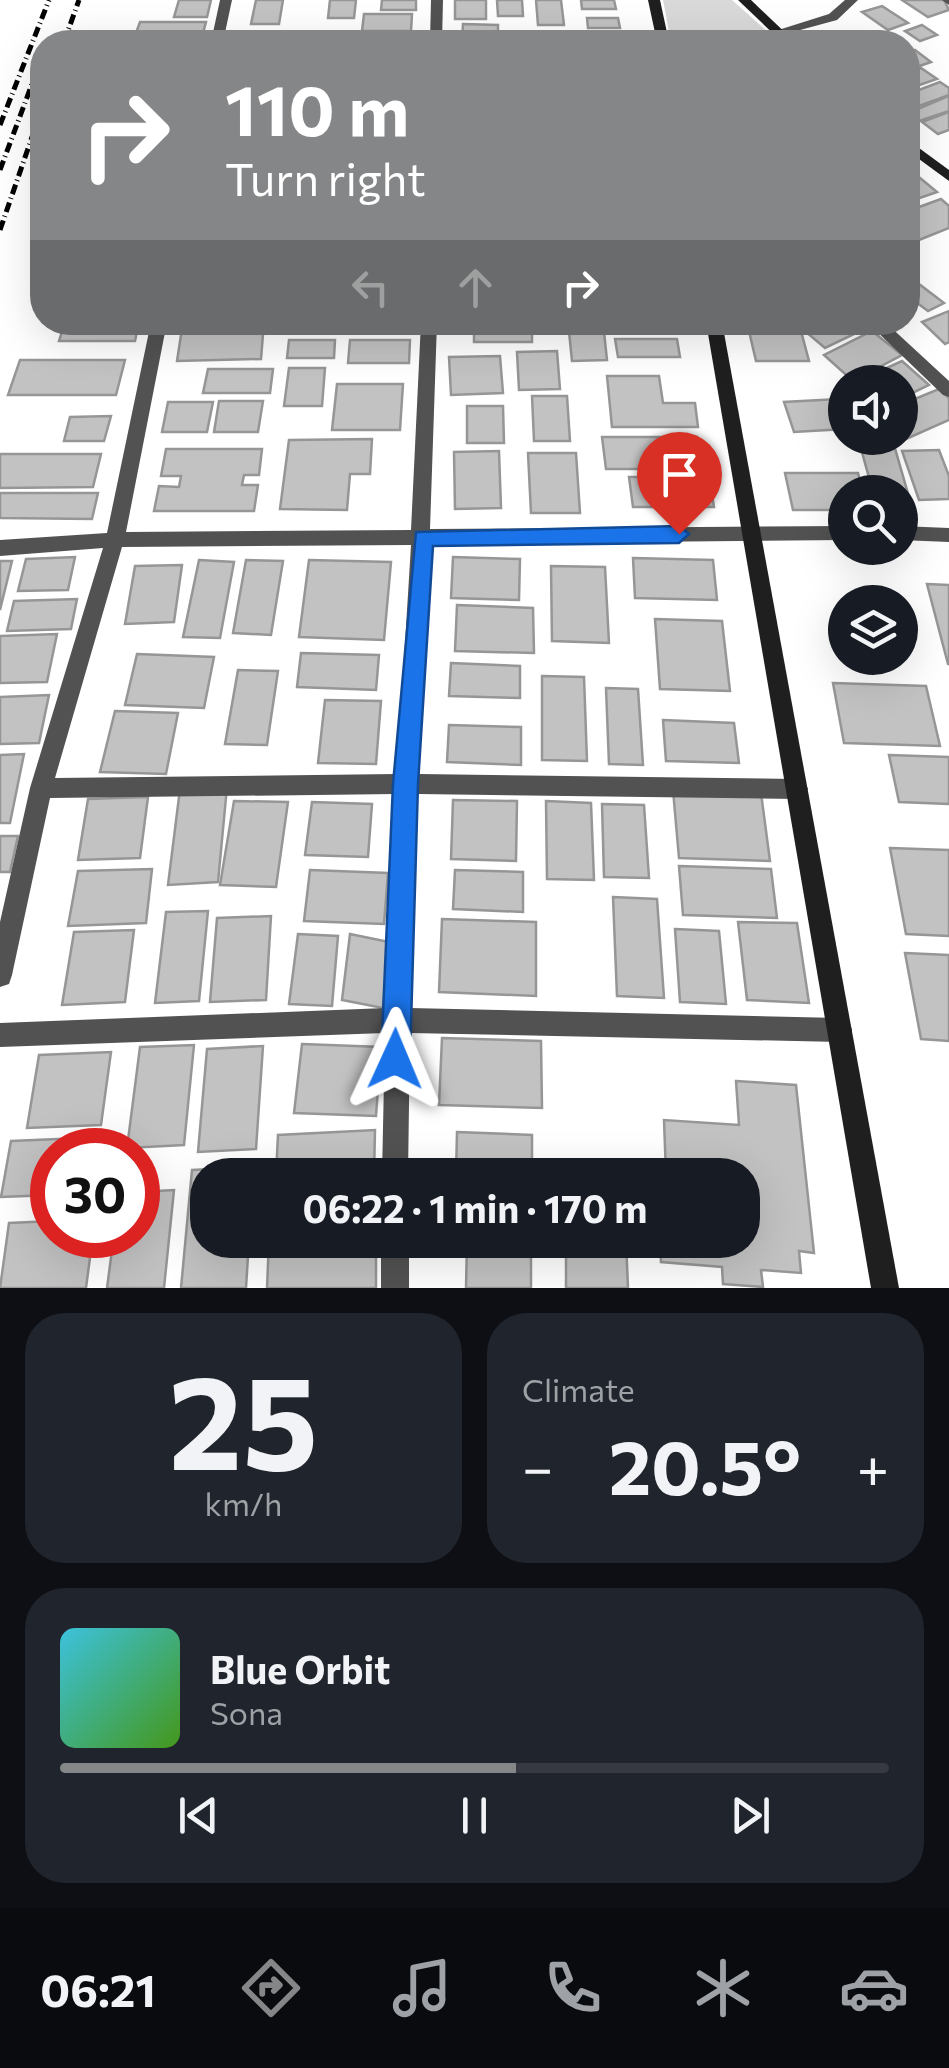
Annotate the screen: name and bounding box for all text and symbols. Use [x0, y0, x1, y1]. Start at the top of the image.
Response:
text: 110 m [225, 65, 409, 150]
icon: right [60, 70, 190, 200]
text: Turn right [225, 150, 426, 205]
icon: left [343, 260, 398, 315]
icon: ahead [448, 260, 503, 315]
icon: right [553, 260, 608, 315]
map controls [828, 365, 918, 675]
button: sound [828, 365, 918, 455]
pin [637, 432, 722, 535]
icon: arrive [652, 447, 707, 502]
button: search [828, 475, 918, 565]
button: layers [828, 585, 918, 675]
position arrow [343, 1007, 447, 1111]
speed limit sign: 30 [30, 1128, 160, 1258]
text: 06:22 · 1 min · 170 m [303, 1184, 647, 1231]
text: 25 [169, 1338, 318, 1497]
text: Climate [522, 1369, 635, 1409]
text: 20.5° [609, 1419, 801, 1510]
text: − [522, 1432, 553, 1499]
text: + [857, 1432, 889, 1499]
text: km/h [205, 1483, 282, 1523]
text: Blue Orbit [210, 1645, 390, 1692]
text: Sona [210, 1692, 283, 1732]
icon: previous [171, 1788, 226, 1843]
icon: pause [447, 1788, 502, 1843]
icon: next [723, 1788, 778, 1843]
icon: directions [236, 1953, 306, 2023]
icon: music [387, 1953, 457, 2023]
icon: phone [538, 1953, 608, 2023]
icon: climate [688, 1953, 758, 2023]
icon: car [839, 1953, 909, 2023]
text: 06:21 [40, 1961, 156, 2016]

